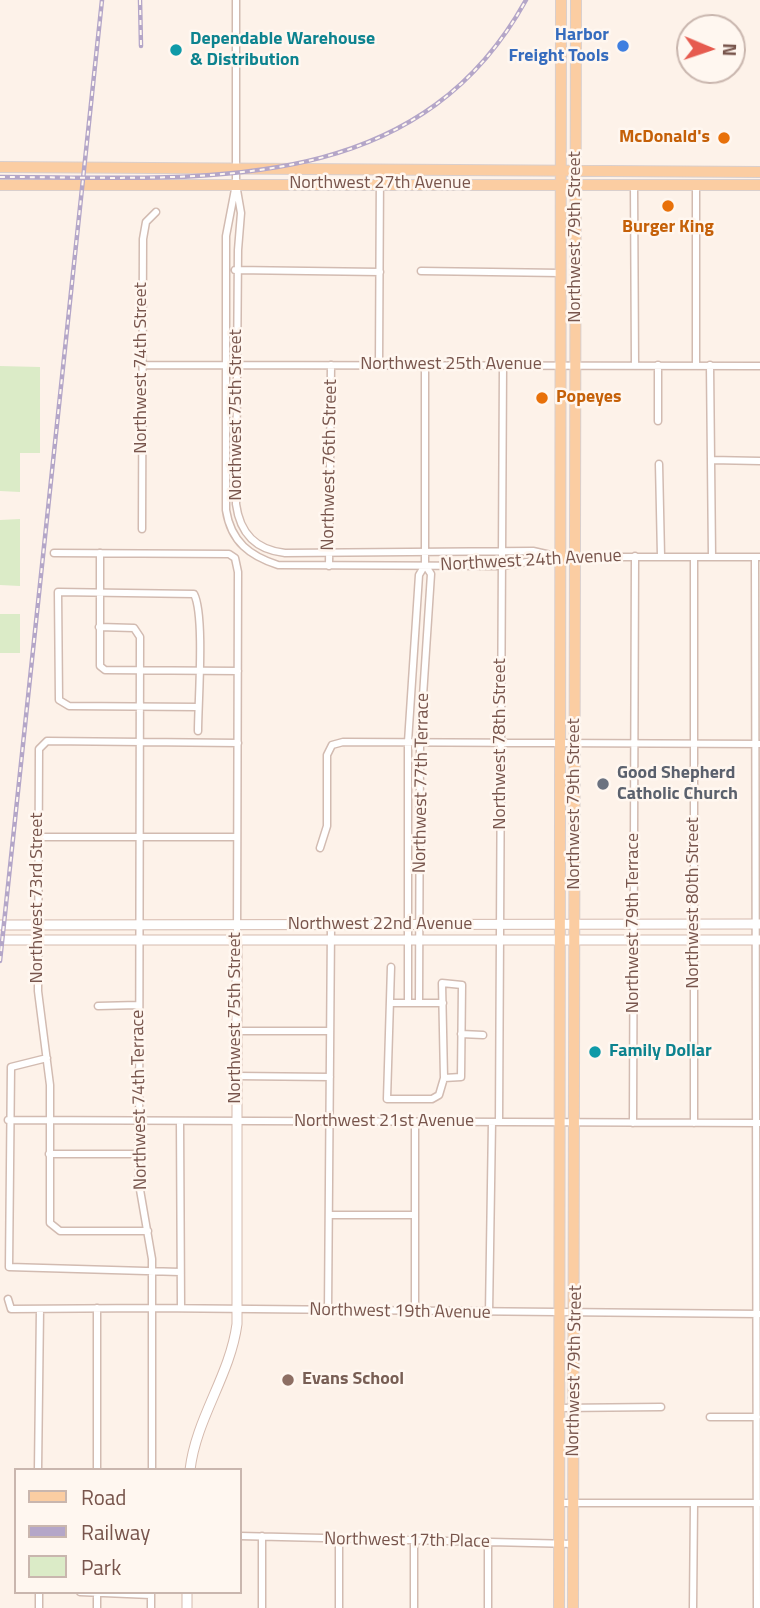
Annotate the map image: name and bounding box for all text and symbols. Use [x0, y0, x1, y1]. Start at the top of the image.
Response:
north arrow [676, 14, 746, 84]
place label: Harbor Freight Tools [508, 25, 609, 68]
place label: Dependable Warehouse & Distribution [190, 29, 375, 72]
marker: Harbor Freight Tools [615, 38, 631, 54]
marker: Dependable Warehouse & Distribution [168, 42, 184, 58]
text: N [716, 43, 745, 57]
place label: McDonald's [619, 127, 710, 149]
marker: McDonald's [716, 130, 732, 146]
street label: Northwest 79th Street [565, 151, 587, 323]
street label: Northwest 27th Avenue [289, 173, 471, 195]
marker: Burger King [660, 198, 676, 214]
place label: Burger King [622, 217, 714, 239]
street label: Northwest 74th Street [131, 282, 153, 454]
street label: Northwest 75th Street [226, 329, 248, 501]
street label: Northwest 25th Avenue [360, 354, 542, 376]
street label: Northwest 76th Street [318, 379, 342, 551]
place label: Popeyes [556, 387, 622, 409]
marker: Popeyes [534, 390, 550, 406]
street label: Northwest 24th Avenue [440, 545, 622, 577]
street label: Northwest 78th Street [490, 658, 512, 830]
street label: Northwest 77th Terrace [410, 693, 434, 873]
street label: Northwest 79th Street [564, 718, 586, 890]
place label: Good Shepherd Catholic Church [617, 763, 738, 806]
marker: Good Shepherd Catholic Church [595, 776, 611, 792]
street label: Northwest 73rd Street [27, 812, 49, 984]
street label: Northwest 80th Street [683, 817, 705, 989]
street label: Northwest 79th Terrace [623, 833, 645, 1013]
street label: Northwest 22nd Avenue [288, 914, 472, 936]
street label: Northwest 75th Street [225, 932, 247, 1104]
street label: Northwest 74th Terrace [128, 1010, 152, 1190]
place label: Family Dollar [609, 1041, 712, 1063]
marker: Family Dollar [587, 1044, 603, 1060]
street label: Northwest 21st Avenue [294, 1111, 474, 1133]
street label: Northwest 79th Street [563, 1285, 587, 1457]
street label: Northwest 19th Avenue [309, 1300, 491, 1324]
place label: Evans School [302, 1369, 404, 1391]
marker: Evans School [280, 1372, 296, 1388]
legend [14, 1468, 242, 1594]
text: Road [81, 1481, 126, 1513]
text: Railway [81, 1516, 150, 1548]
street label: Northwest 17th Place [324, 1529, 490, 1553]
text: Park [81, 1551, 121, 1583]

